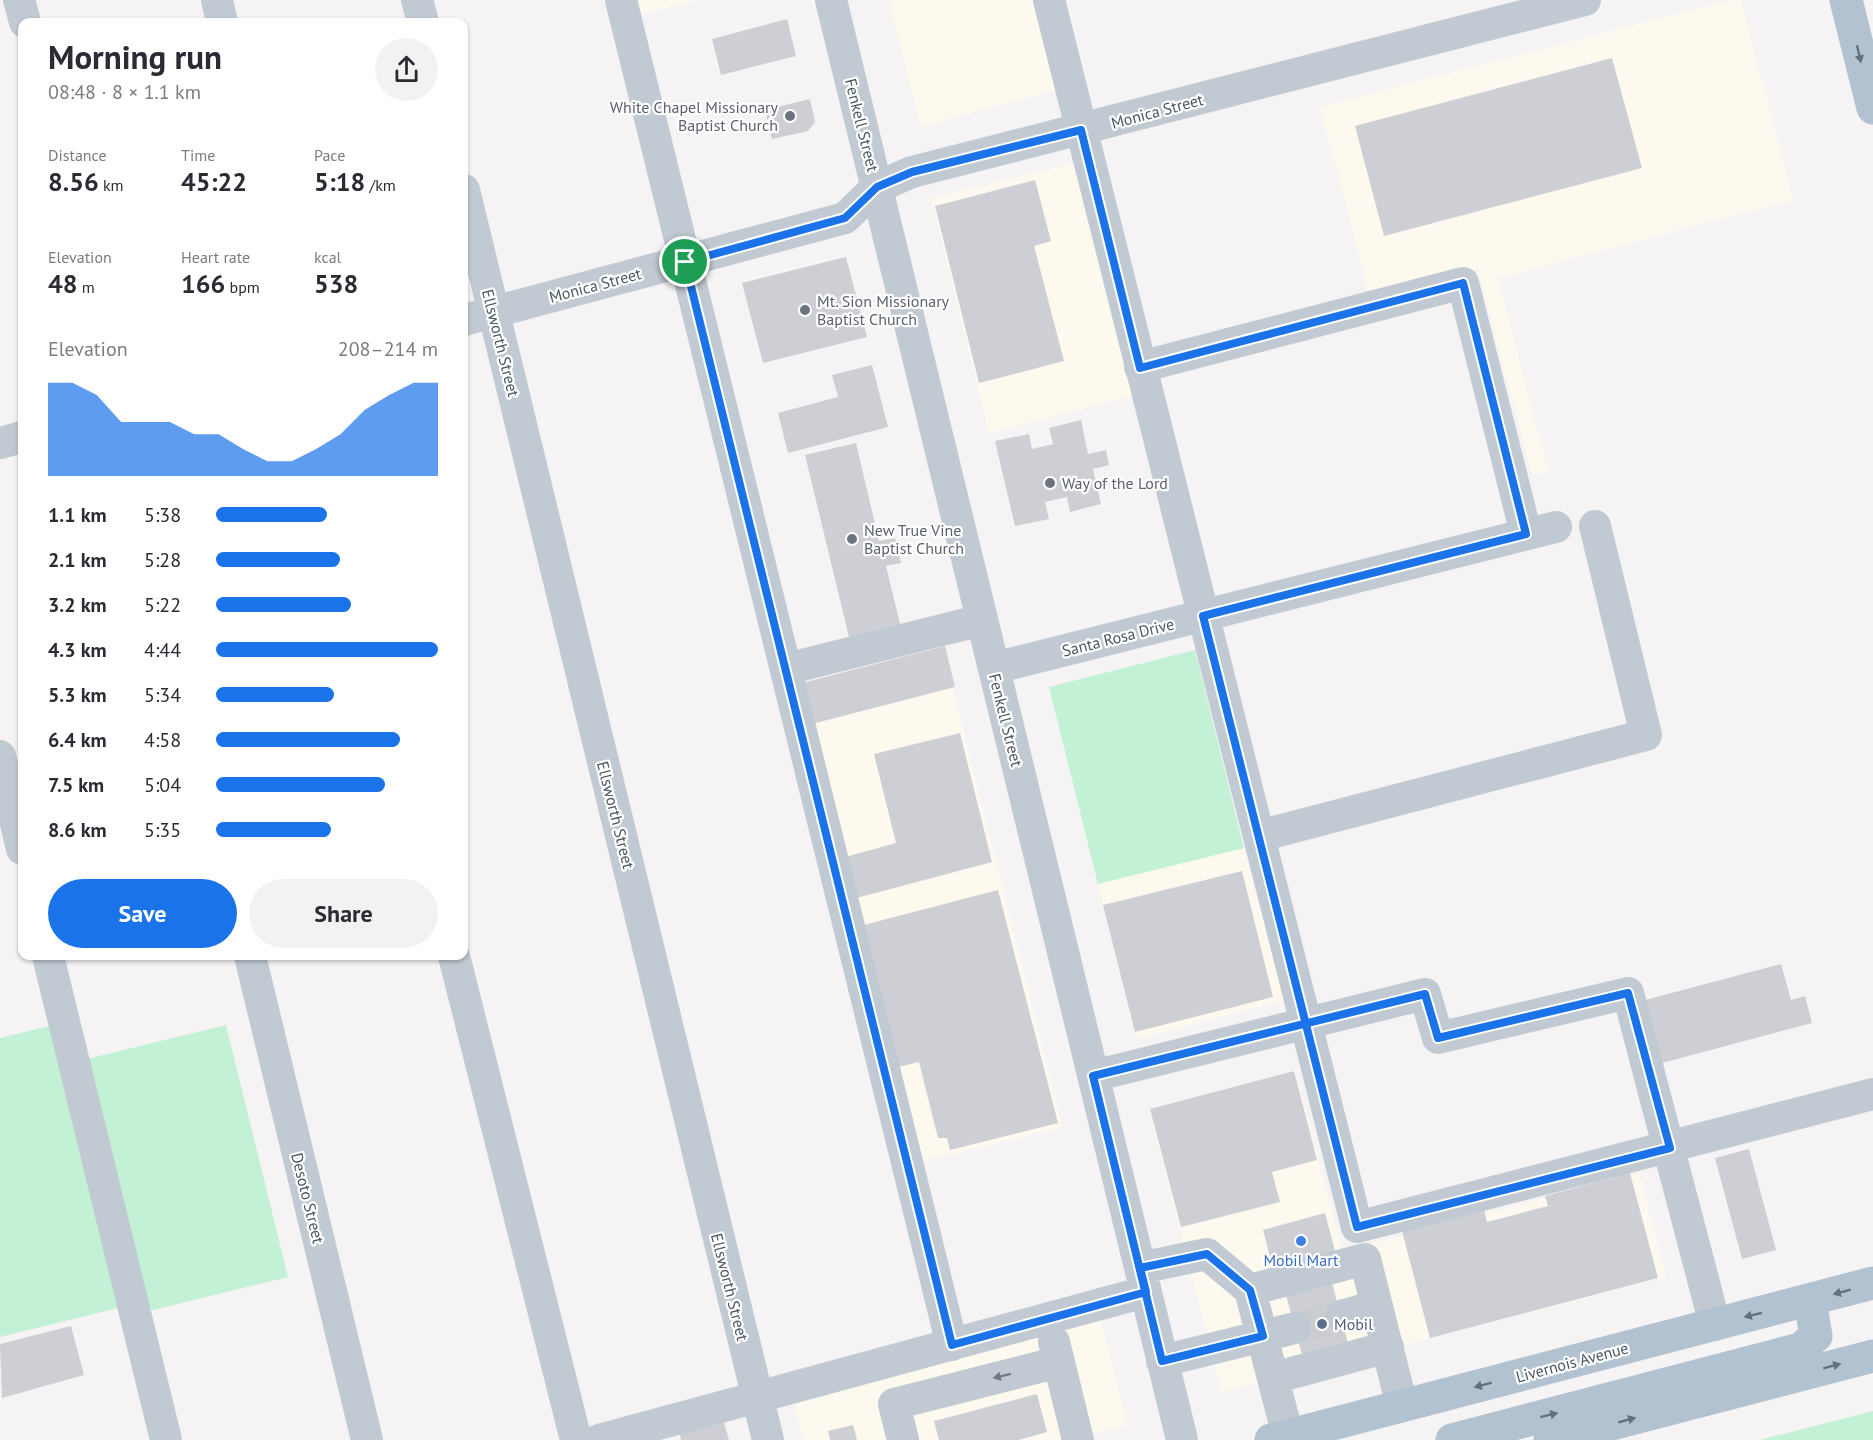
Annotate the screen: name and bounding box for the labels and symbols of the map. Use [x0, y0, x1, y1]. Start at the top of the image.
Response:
one-way arrow [1855, 45, 1865, 63]
street label: Fenkell Street [841, 76, 883, 174]
street label: Monica Street [1109, 89, 1206, 133]
place label: White Chapel Missionary Baptist Church [610, 97, 779, 135]
marker: White Chapel Missionary Baptist Church [783, 109, 797, 123]
pin [659, 236, 710, 287]
street label: Monica Street [547, 263, 644, 307]
street label: Ellsworth Street [478, 287, 524, 399]
place label: Mt. Sion Missionary Baptist Church [817, 291, 950, 329]
marker: Mt. Sion Missionary Baptist Church [798, 303, 812, 317]
place label: Way of the Lord [1062, 473, 1168, 493]
marker: Way of the Lord [1043, 476, 1057, 490]
place label: New True Vine Baptist Church [864, 520, 964, 558]
marker: New True Vine Baptist Church [845, 532, 859, 546]
street label: Santa Rosa Drive [1060, 613, 1176, 661]
street label: Fenkell Street [985, 671, 1027, 769]
street label: Ellsworth Street [593, 759, 639, 871]
street label: Desoto Street [287, 1151, 329, 1246]
street label: Ellsworth Street [707, 1231, 753, 1343]
marker: Mobil Mart [1294, 1234, 1308, 1248]
place label: Mobil Mart [1263, 1250, 1339, 1270]
one-way arrow [1832, 1288, 1850, 1297]
one-way arrow [1744, 1311, 1762, 1320]
place label: Mobil [1334, 1314, 1373, 1334]
marker: Mobil [1315, 1317, 1329, 1331]
street label: Livernois Avenue [1514, 1337, 1630, 1387]
one-way arrow [1823, 1361, 1842, 1371]
one-way arrow [993, 1372, 1011, 1382]
one-way arrow [1474, 1381, 1492, 1390]
one-way arrow [1540, 1409, 1558, 1419]
one-way arrow [1618, 1415, 1636, 1424]

